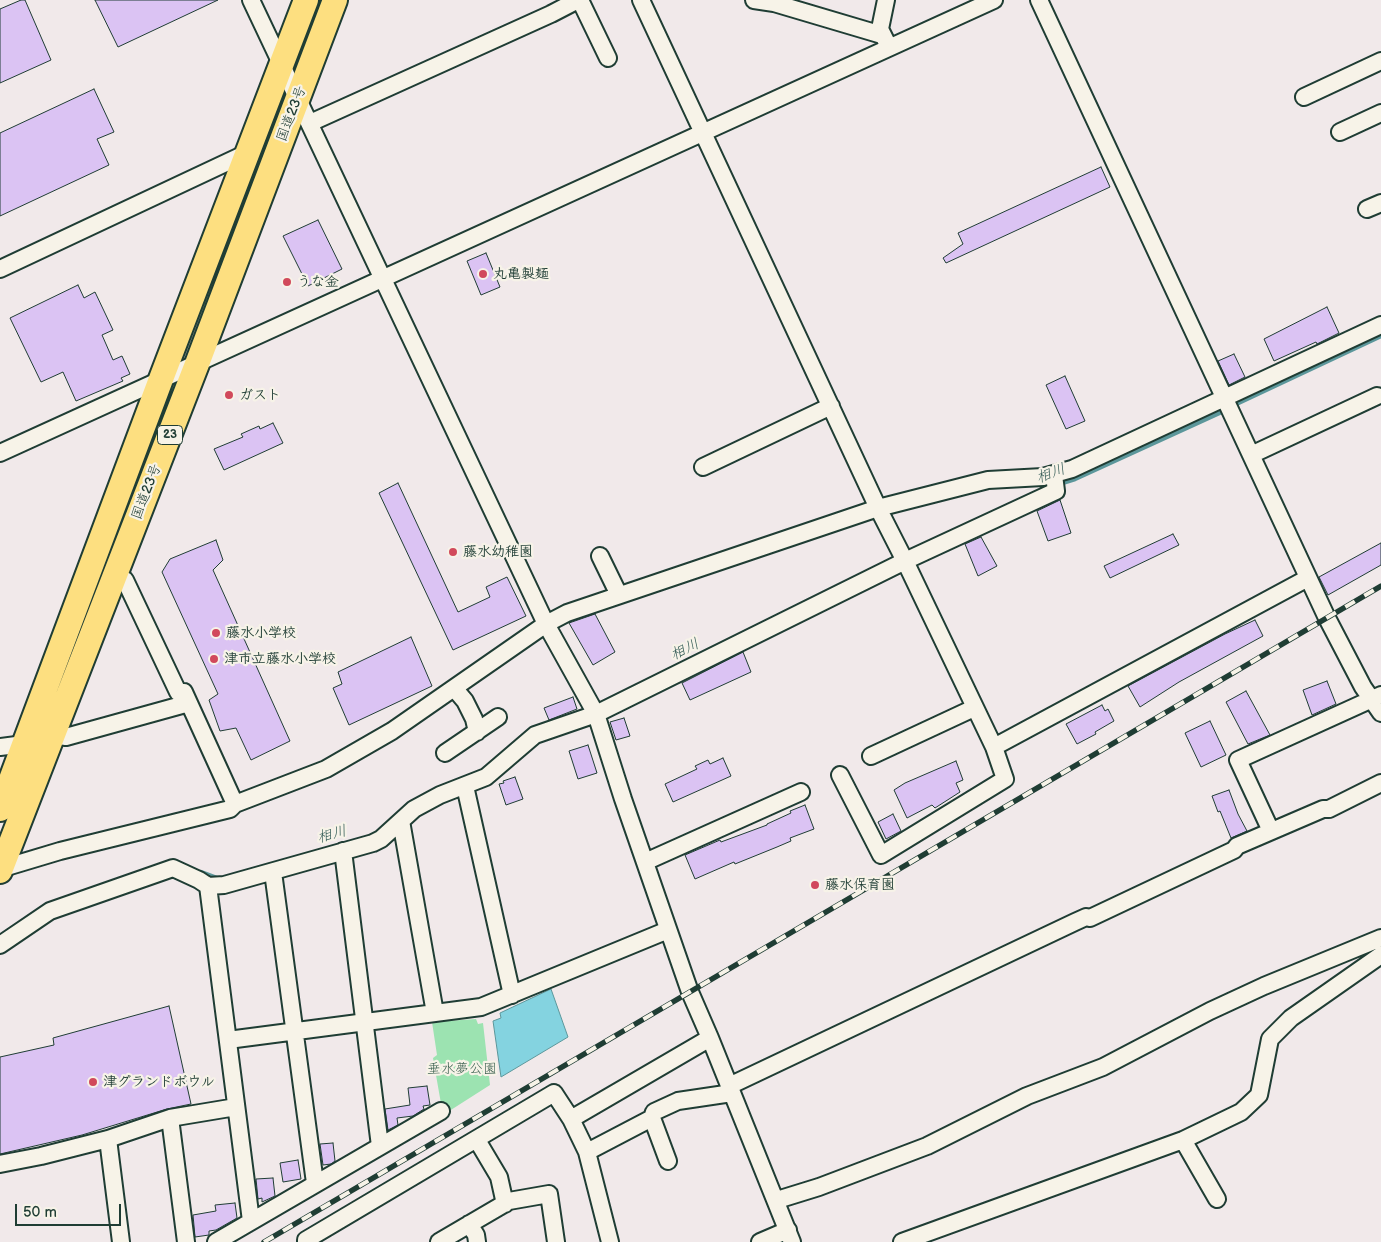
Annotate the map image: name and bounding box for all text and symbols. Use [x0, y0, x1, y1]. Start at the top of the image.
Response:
street label: 国道23号 [274, 84, 310, 144]
place label: 丸亀製麺 [493, 266, 549, 282]
marker: 丸亀製麺 [477, 268, 489, 280]
place label: うな金 [297, 274, 339, 290]
marker: うな金 [281, 276, 293, 288]
place label: ガスト [239, 387, 281, 403]
marker: ガスト [223, 389, 235, 401]
road number: 23 [158, 426, 182, 444]
water label: 相川 [1034, 460, 1068, 488]
street label: 国道23号 [129, 462, 165, 522]
place label: 藤水幼稚園 [463, 544, 533, 560]
marker: 藤水幼稚園 [447, 546, 459, 558]
place label: 藤水小学校 [226, 625, 296, 641]
marker: 藤水小学校 [210, 627, 222, 639]
water label: 相川 [668, 635, 702, 665]
place label: 津市立藤水小学校 [224, 651, 336, 667]
marker: 津市立藤水小学校 [208, 653, 220, 665]
water label: 相川 [315, 822, 349, 848]
place label: 藤水保育園 [825, 877, 895, 893]
marker: 藤水保育園 [809, 879, 821, 891]
park label: 垂水夢公園 [427, 1061, 497, 1077]
place label: 津グランドボウル [103, 1074, 215, 1090]
marker: 津グランドボウル [87, 1076, 99, 1088]
scale bar [18, 1194, 124, 1226]
text: 50 m [23, 1203, 57, 1222]

